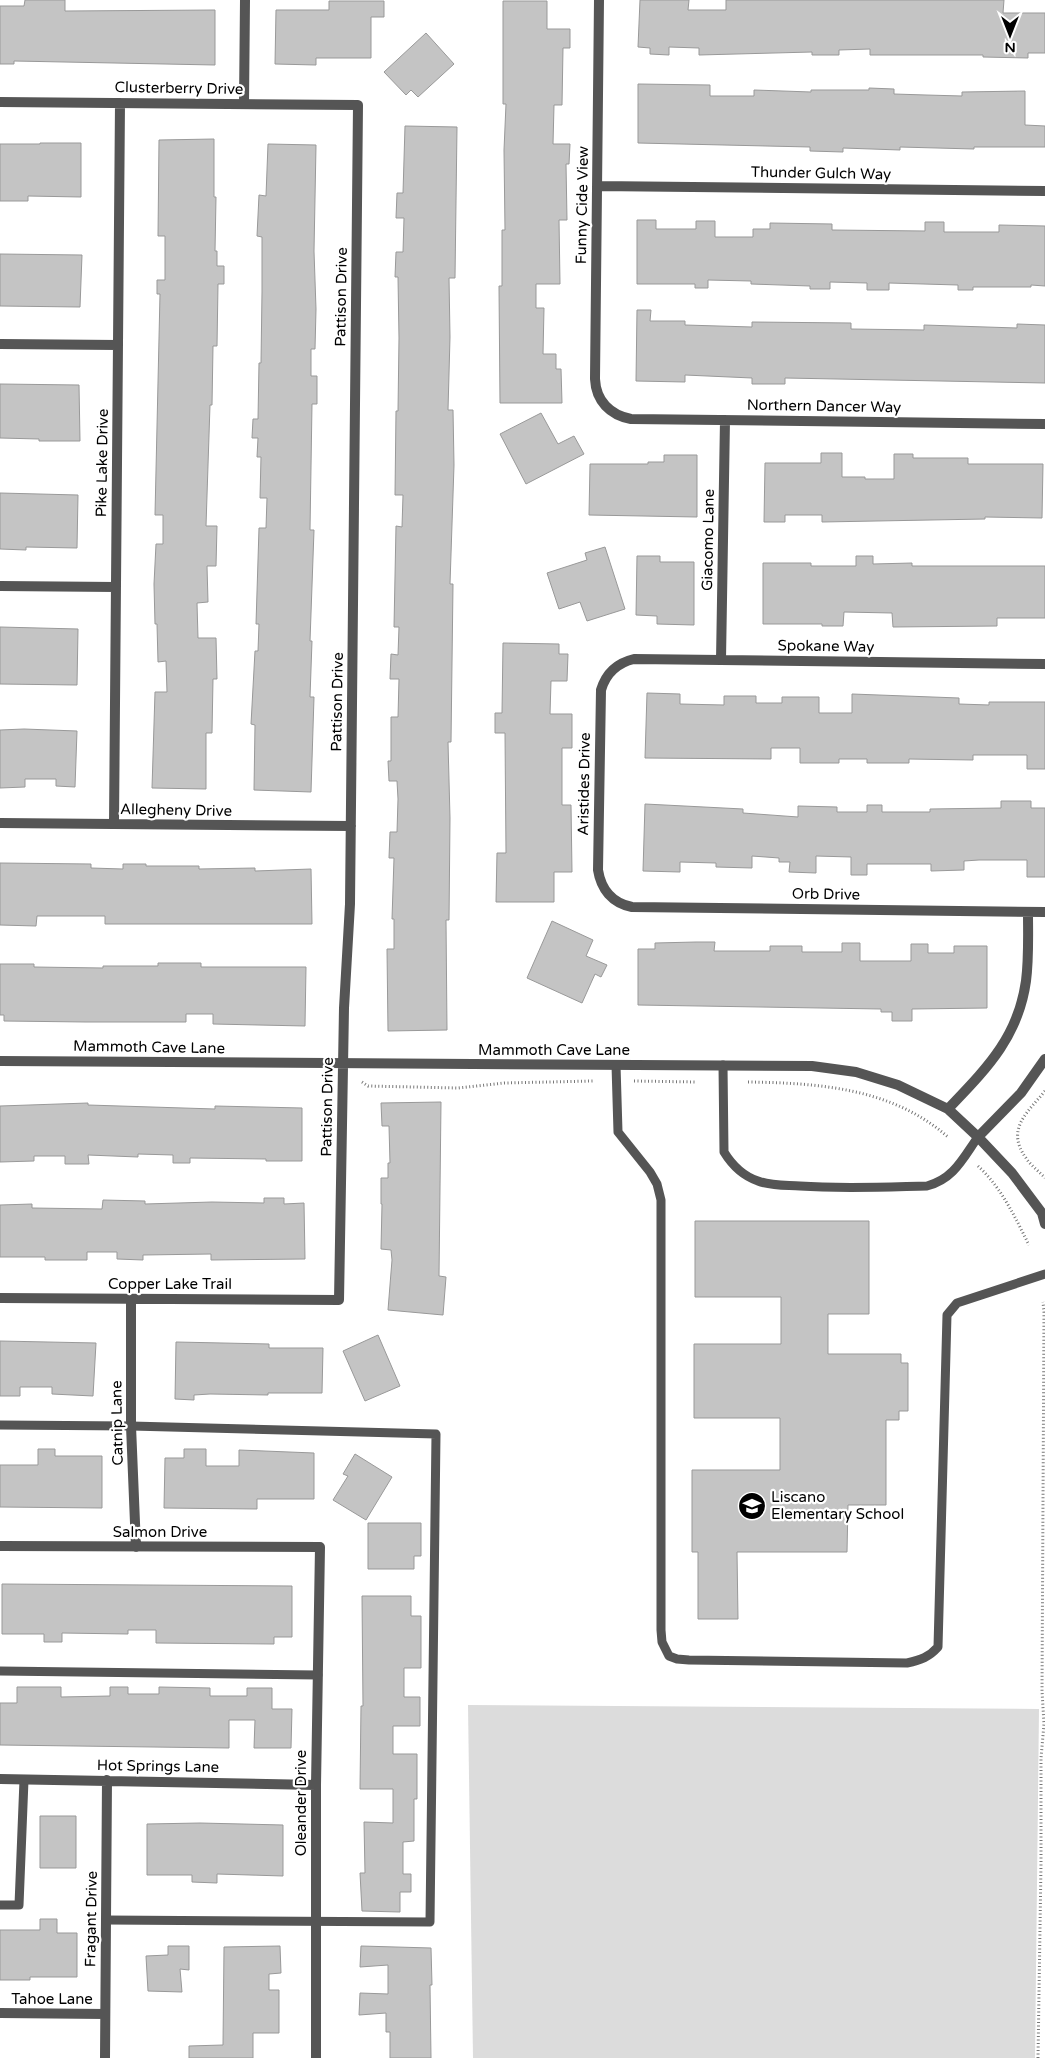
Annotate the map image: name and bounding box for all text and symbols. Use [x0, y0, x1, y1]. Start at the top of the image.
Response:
north arrow [985, 10, 1035, 60]
text: N [1004, 39, 1016, 56]
street label: Clusterberry Drive [115, 78, 243, 98]
street label: Funny Cide View [572, 146, 592, 264]
street label: Thunder Gulch Way [751, 163, 891, 183]
street label: Pattison Drive [331, 247, 351, 347]
street label: Northern Dancer Way [747, 396, 901, 416]
street label: Pike Lake Drive [92, 409, 112, 517]
street label: Giacomo Lane [698, 489, 718, 591]
street label: Spokane Way [778, 636, 874, 656]
street label: Pattison Drive [327, 652, 347, 752]
street label: Aristides Drive [574, 732, 594, 836]
street label: Allegheny Drive [120, 800, 232, 820]
street label: Orb Drive [792, 884, 860, 904]
street label: Mammoth Cave Lane [73, 1037, 225, 1057]
street label: Mammoth Cave Lane [478, 1041, 630, 1059]
street label: Pattison Drive [317, 1057, 337, 1157]
street label: Copper Lake Trail [108, 1275, 232, 1293]
street label: Catnip Lane [107, 1380, 127, 1466]
place label: Liscano Elementary School [771, 1488, 904, 1523]
school or university icon: Liscano Elementary School [737, 1491, 767, 1521]
street label: Salmon Drive [113, 1523, 207, 1541]
street label: Oleander Drive [292, 1750, 310, 1856]
street label: Hot Springs Lane [97, 1756, 219, 1776]
street label: Fragant Drive [81, 1871, 101, 1967]
street label: Tahoe Lane [11, 1990, 93, 2008]

